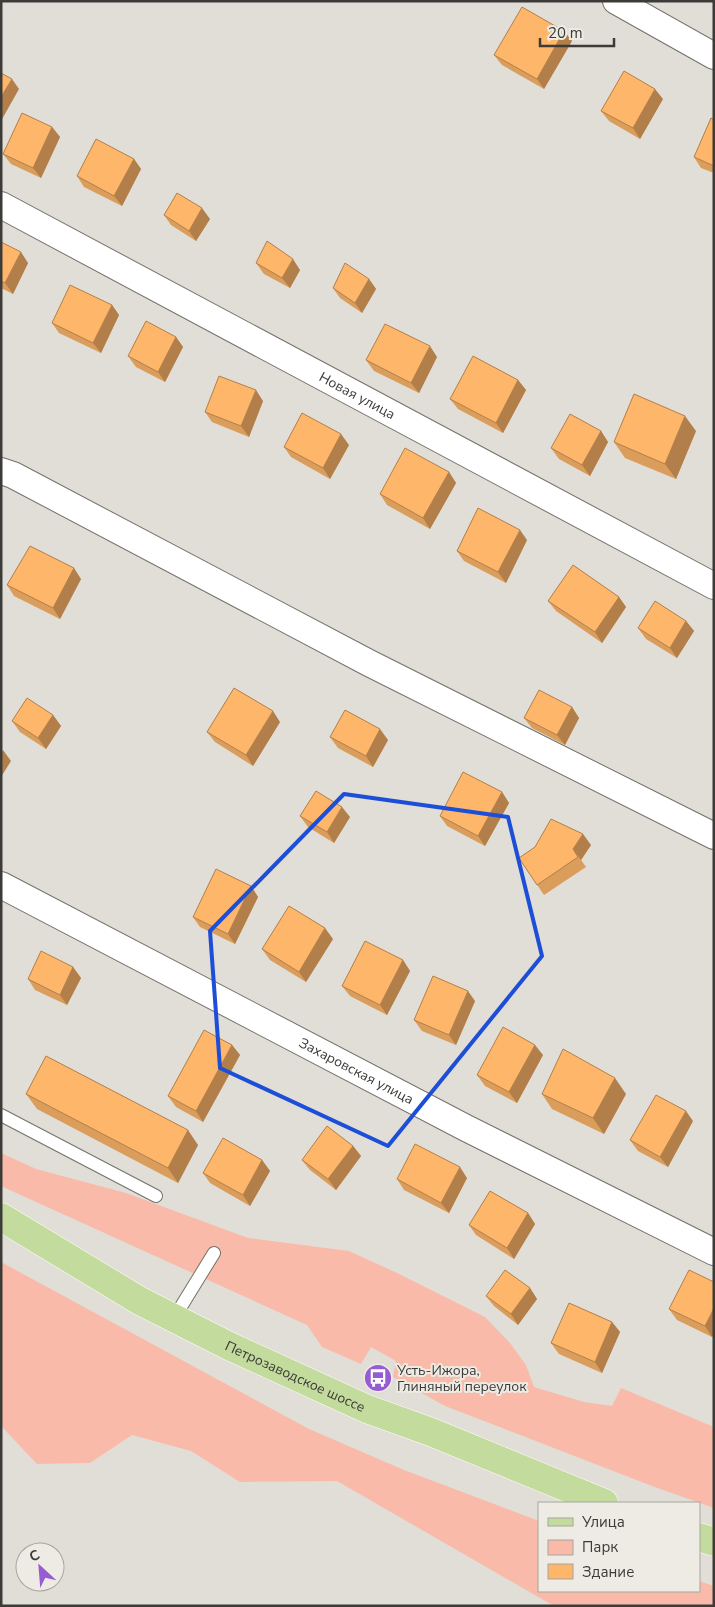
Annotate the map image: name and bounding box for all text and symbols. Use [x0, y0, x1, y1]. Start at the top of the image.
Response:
scale bar [540, 15, 614, 47]
text: 20 m [548, 23, 583, 43]
street label: Новая улица [316, 368, 399, 424]
street label: Захаровская улица [295, 1033, 417, 1109]
street label: Петрозаводское шоссе [222, 1336, 368, 1417]
place label: Усть-Ижора, Глиняный переулок [396, 1361, 527, 1396]
bus stop icon: Усть-Ижора, Глиняный переулок [363, 1363, 393, 1393]
legend [538, 1502, 700, 1592]
text: Улица [581, 1512, 625, 1532]
text: Парк [582, 1537, 618, 1557]
north arrow [15, 1542, 65, 1592]
text: С [26, 1545, 43, 1566]
text: Здание [582, 1562, 634, 1582]

